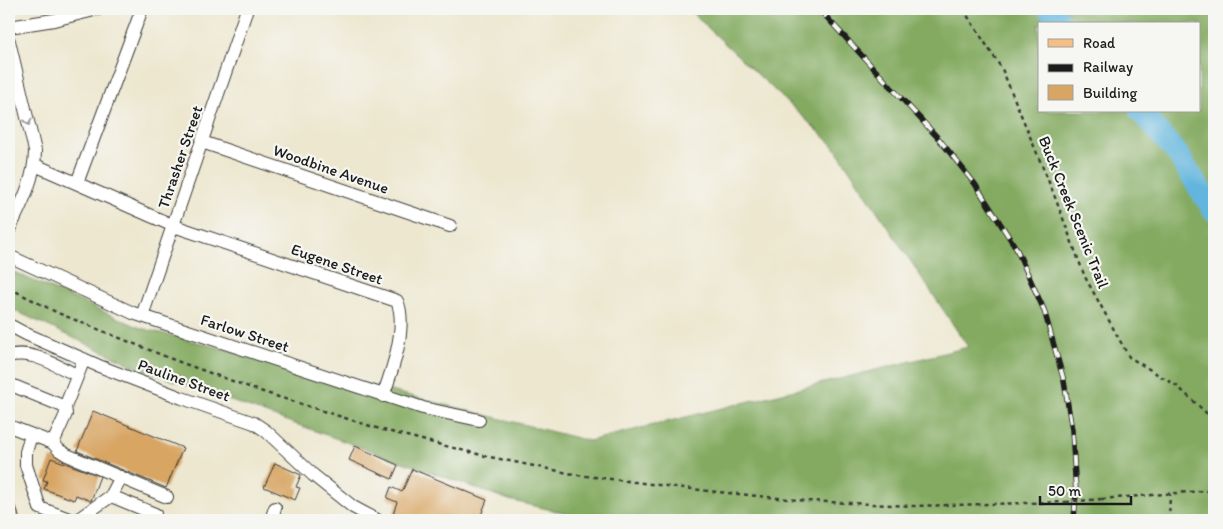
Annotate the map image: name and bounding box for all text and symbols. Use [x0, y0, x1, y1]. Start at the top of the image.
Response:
legend [1038, 22, 1200, 112]
text: Road [1083, 34, 1116, 52]
text: Railway [1083, 58, 1133, 76]
text: Building [1083, 84, 1137, 102]
street label: Thrasher Street [153, 103, 207, 211]
one-way arrow [22, 118, 33, 127]
street label: Buck Creek Scenic Trail [1035, 133, 1113, 291]
street label: Woodbine Avenue [271, 140, 391, 198]
street label: Eugene Street [289, 239, 385, 289]
street label: Farlow Street [198, 310, 292, 356]
street label: Pauline Street [135, 355, 233, 405]
scale bar [1040, 474, 1132, 506]
text: 50 m [1048, 482, 1081, 500]

